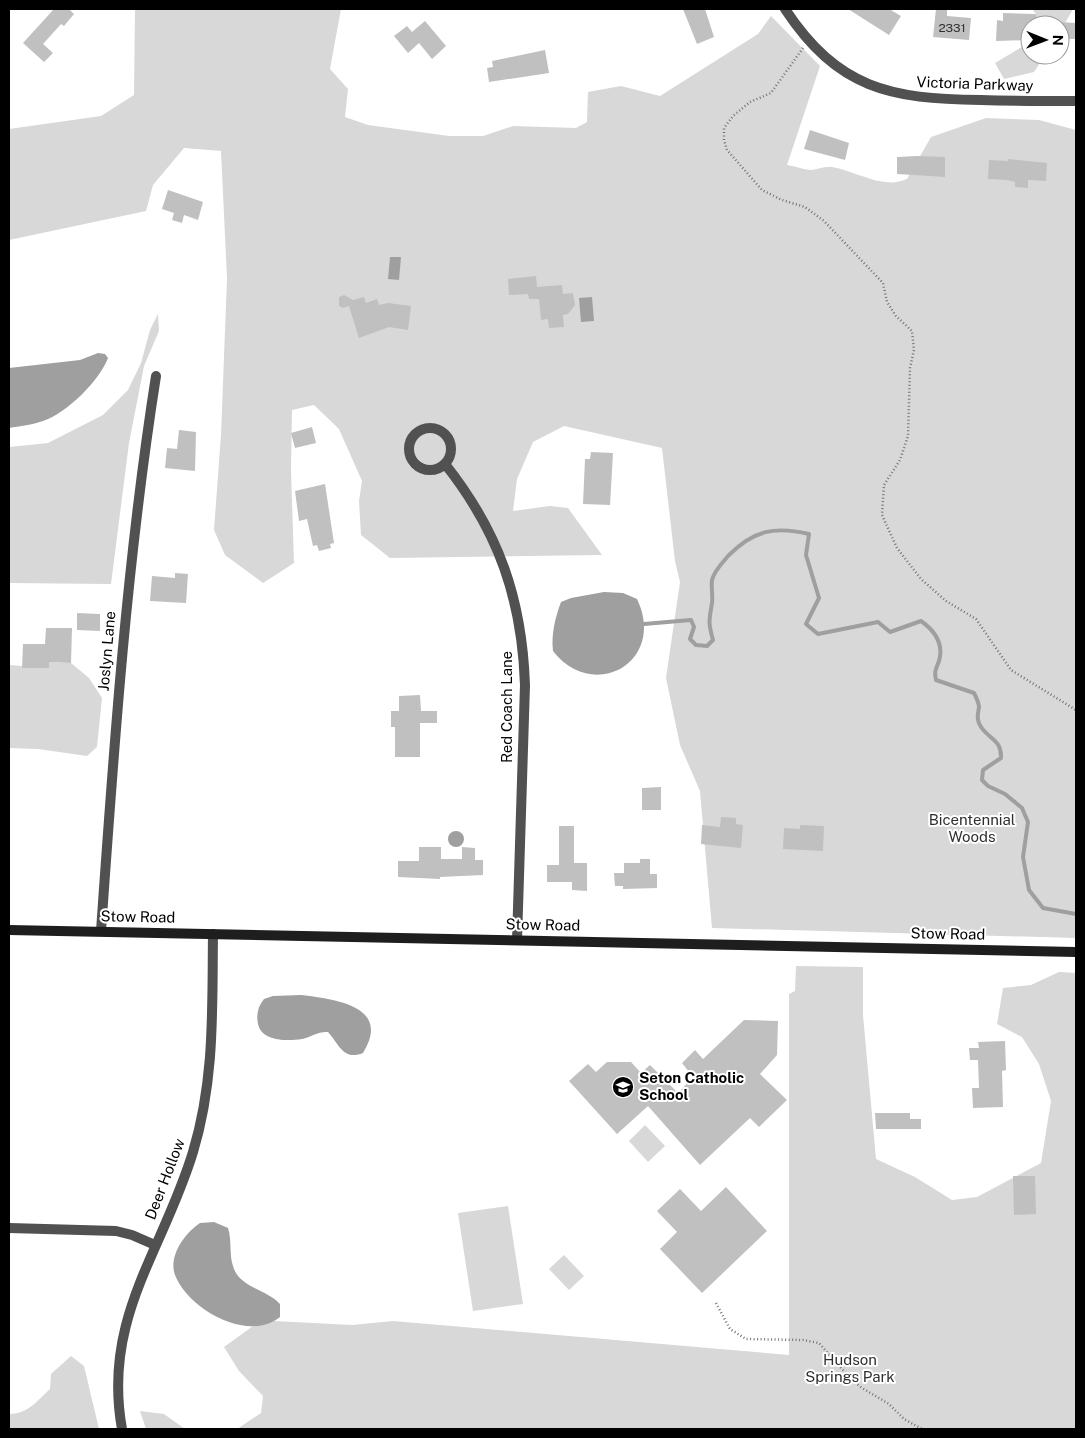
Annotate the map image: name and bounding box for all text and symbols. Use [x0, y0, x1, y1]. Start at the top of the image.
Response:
north arrow [1020, 15, 1070, 65]
house number: 2331 [938, 21, 966, 35]
text: N [1050, 35, 1066, 46]
street label: Victoria Parkway [916, 73, 1034, 94]
street label: Joslyn Lane [95, 610, 118, 692]
street label: Red Coach Lane [498, 651, 515, 763]
park label: Bicentennial Woods [929, 811, 1015, 845]
street label: Stow Road [101, 907, 175, 926]
street label: Stow Road [506, 915, 580, 934]
street label: Stow Road [911, 924, 985, 943]
place label: Seton Catholic School [639, 1069, 744, 1103]
school or university icon: Seton Catholic School [611, 1075, 635, 1099]
street label: Deer Hollow [141, 1136, 188, 1222]
park label: Hudson Springs Park [805, 1351, 895, 1385]

